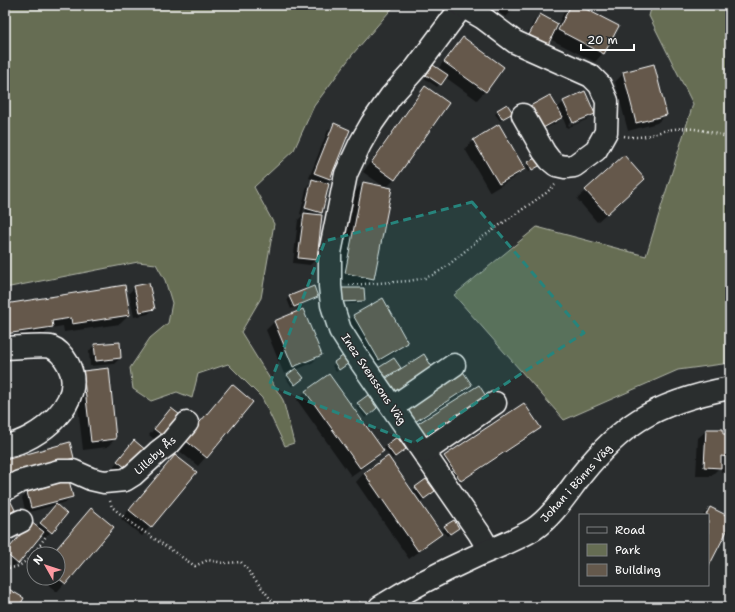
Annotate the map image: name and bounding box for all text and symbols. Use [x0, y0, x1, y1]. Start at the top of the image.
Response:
scale bar [581, 26, 634, 52]
text: 20 m [587, 32, 618, 48]
street label: Inez Svenssons Väg [338, 331, 410, 428]
street label: Lilleby Ås [131, 432, 179, 478]
street label: Johan i Bönns Väg [537, 441, 616, 526]
legend [579, 514, 709, 586]
text: Road [615, 522, 646, 538]
text: Park [615, 542, 641, 558]
north arrow [26, 546, 66, 586]
text: N [30, 552, 47, 568]
text: Building [615, 562, 661, 578]

